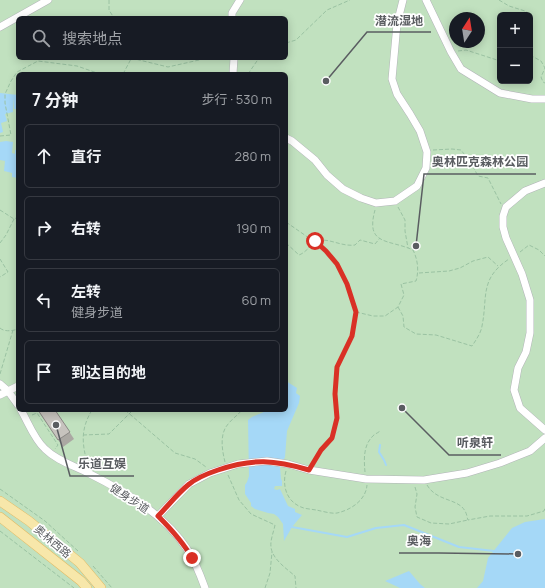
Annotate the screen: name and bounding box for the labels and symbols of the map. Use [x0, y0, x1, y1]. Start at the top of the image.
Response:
callout: 潜流湿地 [367, 8, 431, 32]
text: 潜流湿地 [375, 12, 423, 29]
north arrow [449, 12, 485, 48]
callout: 奥林匹克森林公园 [424, 150, 536, 174]
text: 奥林匹克森林公园 [432, 153, 528, 170]
route start [306, 232, 324, 250]
callout: 听泉轩 [449, 431, 501, 455]
text: 听泉轩 [457, 434, 493, 451]
callout: 乐道互娱 [70, 452, 134, 476]
text: 乐道互娱 [78, 455, 126, 472]
street label: 健身步道 [107, 480, 153, 516]
street label: 奥林西路 [31, 521, 75, 561]
callout: 奥海 [399, 529, 439, 553]
text: 奥海 [407, 532, 431, 549]
route end [183, 549, 201, 567]

